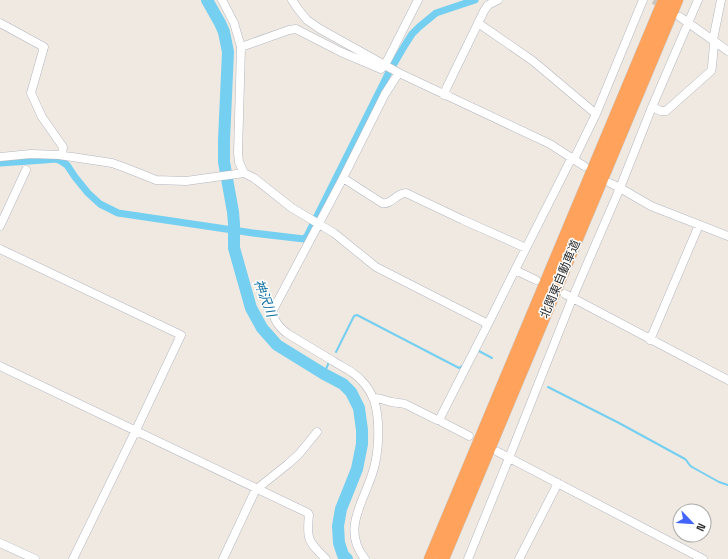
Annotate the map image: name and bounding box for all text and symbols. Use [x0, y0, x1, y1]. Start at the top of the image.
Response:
street label: 北関東自動車道 [536, 237, 584, 321]
water label: 神沢川 [250, 277, 281, 321]
north arrow [672, 503, 712, 543]
text: N [693, 521, 709, 534]

